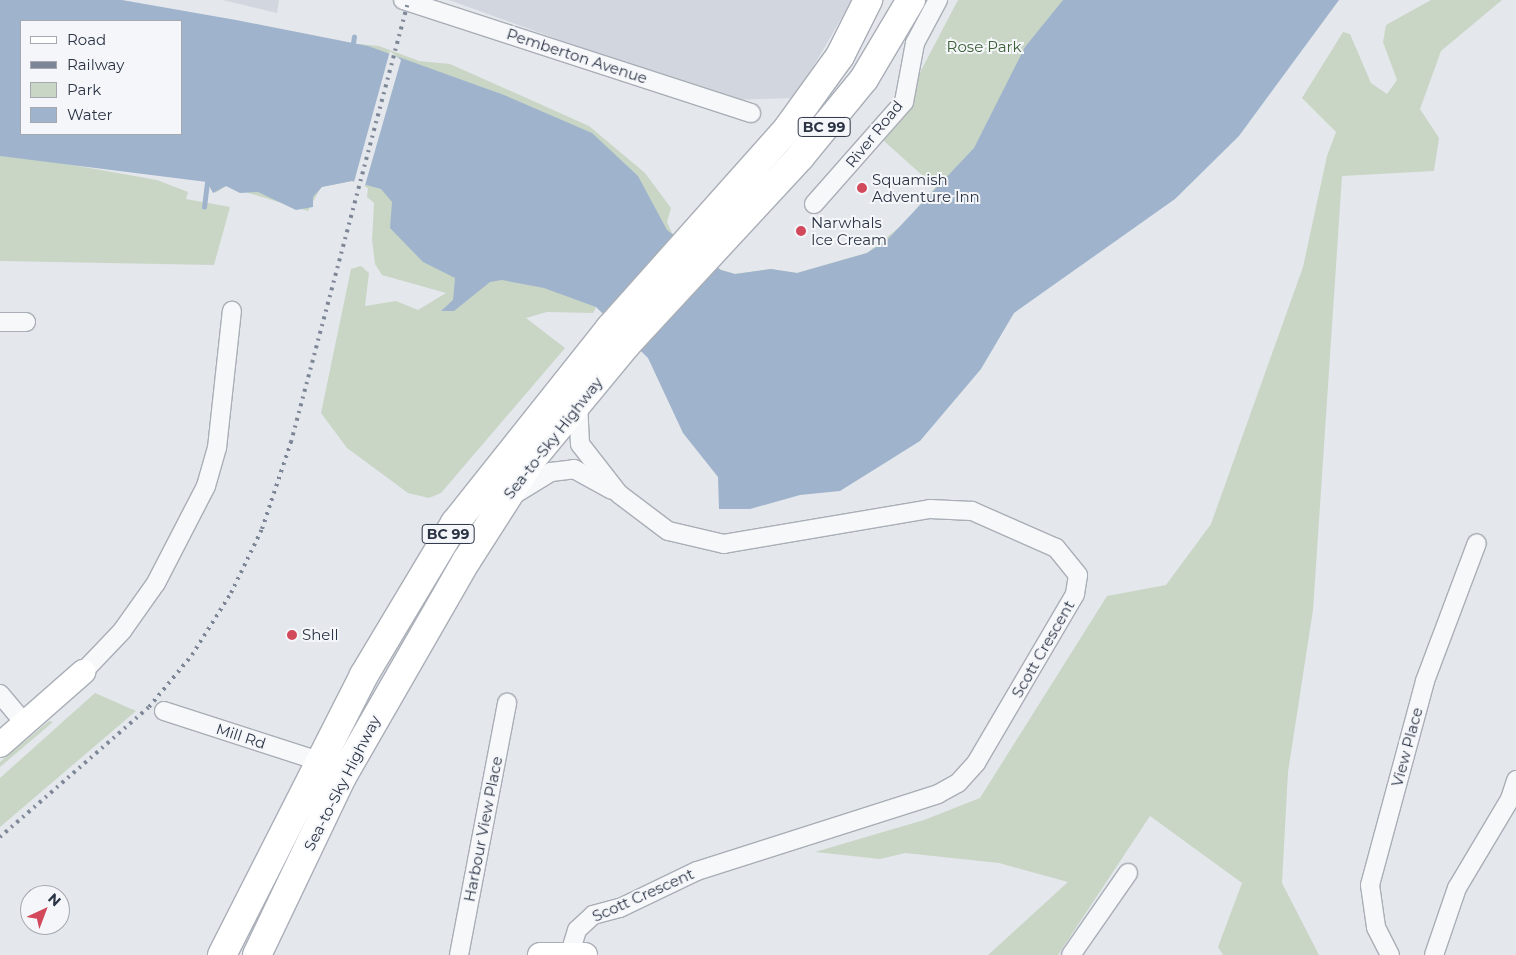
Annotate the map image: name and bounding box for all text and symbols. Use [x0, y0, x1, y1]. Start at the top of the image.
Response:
legend [20, 20, 182, 135]
street label: Pemberton Avenue [504, 25, 650, 87]
text: Road [67, 30, 106, 49]
park label: Rose Park [947, 38, 1021, 56]
text: Railway [67, 55, 124, 74]
text: Park [67, 80, 101, 99]
street label: River Road [842, 97, 906, 171]
text: Water [67, 105, 113, 124]
road number: BC 99 [796, 115, 852, 138]
place label: Squamish Adventure Inn [872, 170, 980, 205]
marker: Squamish Adventure Inn [856, 182, 868, 194]
place label: Narwhals Ice Cream [811, 213, 887, 248]
marker: Narwhals Ice Cream [795, 225, 807, 237]
street label: Sea-to-Sky Highway [500, 374, 606, 502]
road number: BC 99 [420, 522, 476, 546]
street label: Scott Crescent [1008, 597, 1078, 701]
place label: Shell [302, 626, 338, 644]
marker: Shell [286, 629, 298, 641]
street label: View Place [1388, 705, 1426, 789]
street label: Sea-to-Sky Highway [300, 712, 384, 854]
street label: Mill Rd [214, 720, 268, 752]
street label: Harbour View Place [460, 755, 506, 903]
street label: Scott Crescent [589, 865, 697, 925]
north arrow [20, 885, 70, 935]
text: N [44, 889, 65, 910]

